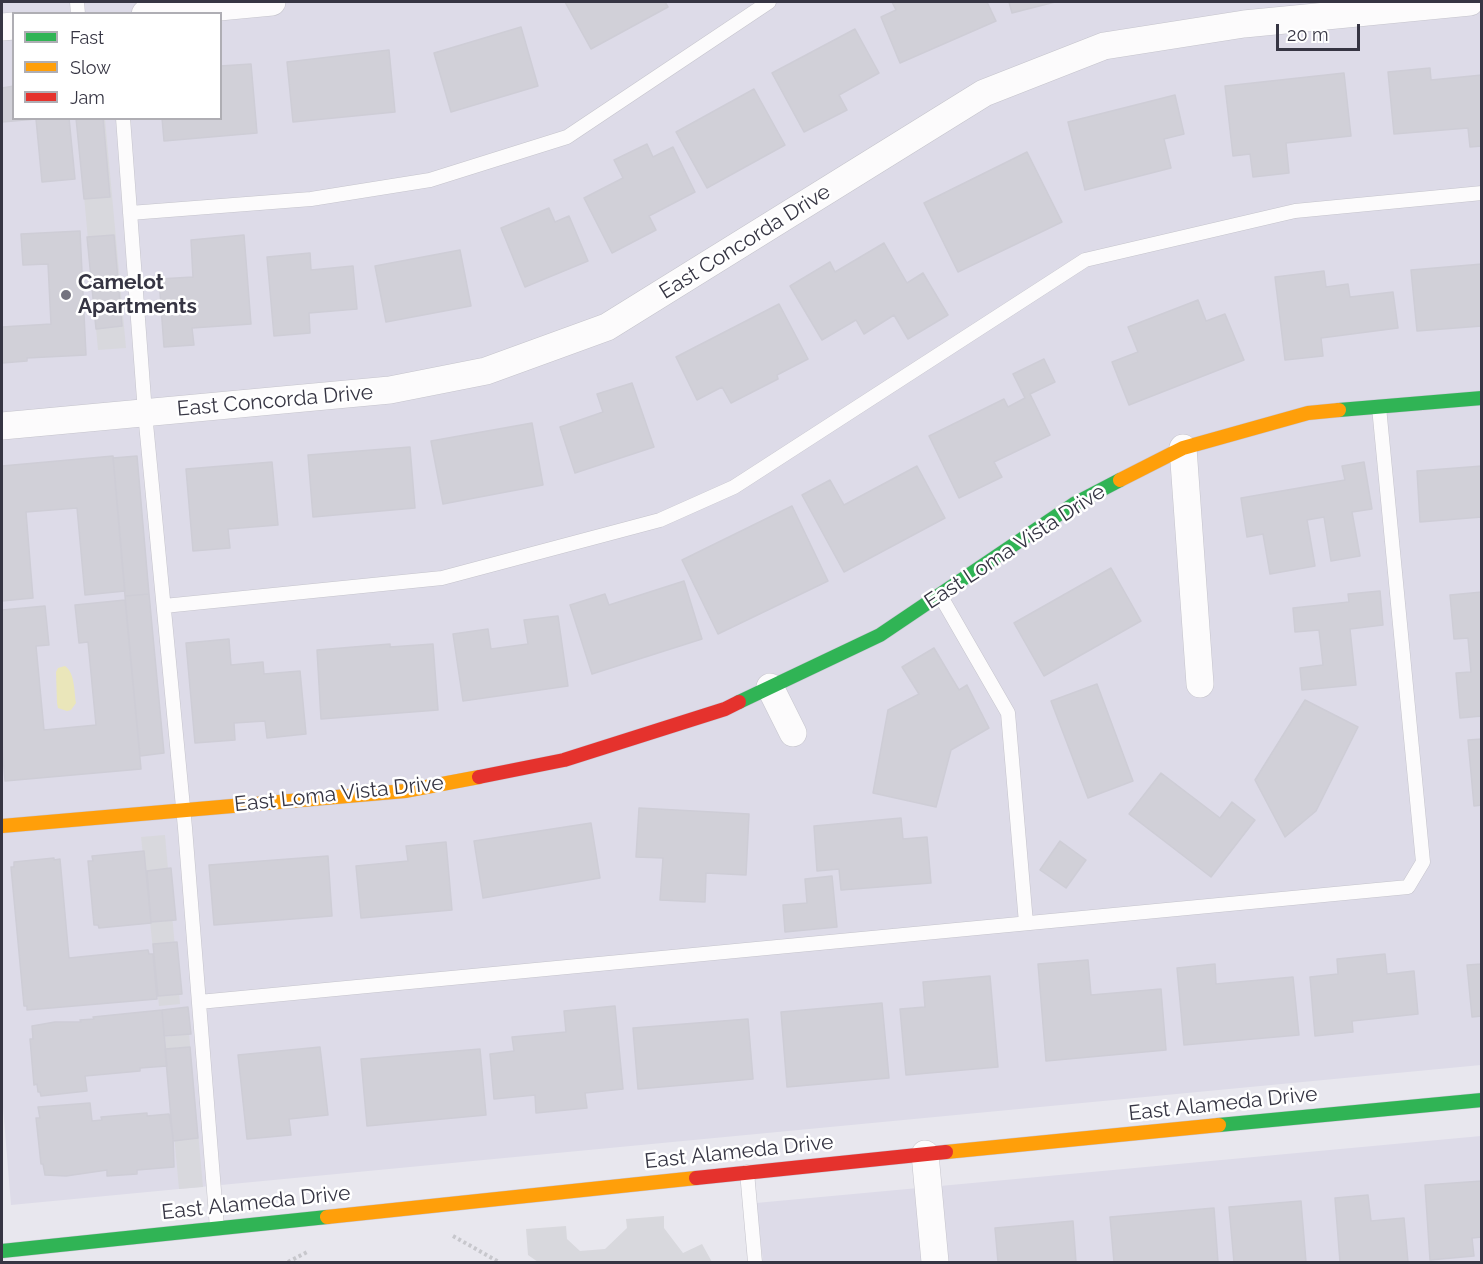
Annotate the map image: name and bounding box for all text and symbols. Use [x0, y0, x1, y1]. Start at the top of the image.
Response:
legend [12, 12, 222, 120]
scale bar [1279, 12, 1363, 50]
text: 20 m [1287, 24, 1329, 45]
text: Fast [70, 27, 104, 48]
text: Slow [70, 57, 111, 78]
text: Jam [70, 87, 105, 108]
street label: East Concorda Drive [655, 179, 835, 305]
place label: Camelot Apartments [78, 270, 197, 320]
marker: Camelot Apartments [59, 288, 73, 302]
street label: East Concorda Drive [176, 380, 374, 422]
street label: East Loma Vista Drive [920, 479, 1110, 615]
street label: East Loma Vista Drive [233, 770, 445, 818]
street label: East Alameda Drive [1127, 1082, 1319, 1126]
street label: East Alameda Drive [643, 1130, 835, 1174]
street label: East Alameda Drive [160, 1181, 352, 1225]

